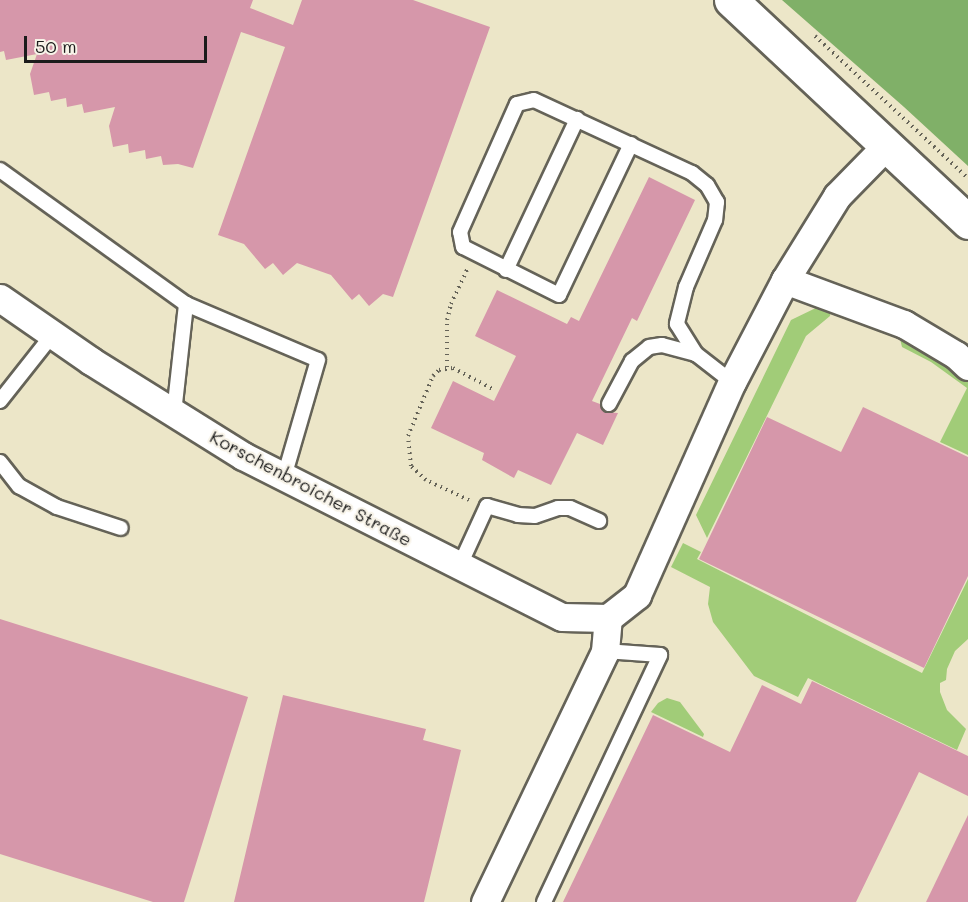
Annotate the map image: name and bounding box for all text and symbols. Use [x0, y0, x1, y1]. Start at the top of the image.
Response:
scale bar [27, 24, 210, 62]
text: 50 m [35, 34, 77, 58]
street label: Korschenbroicher Straße [206, 426, 416, 550]

